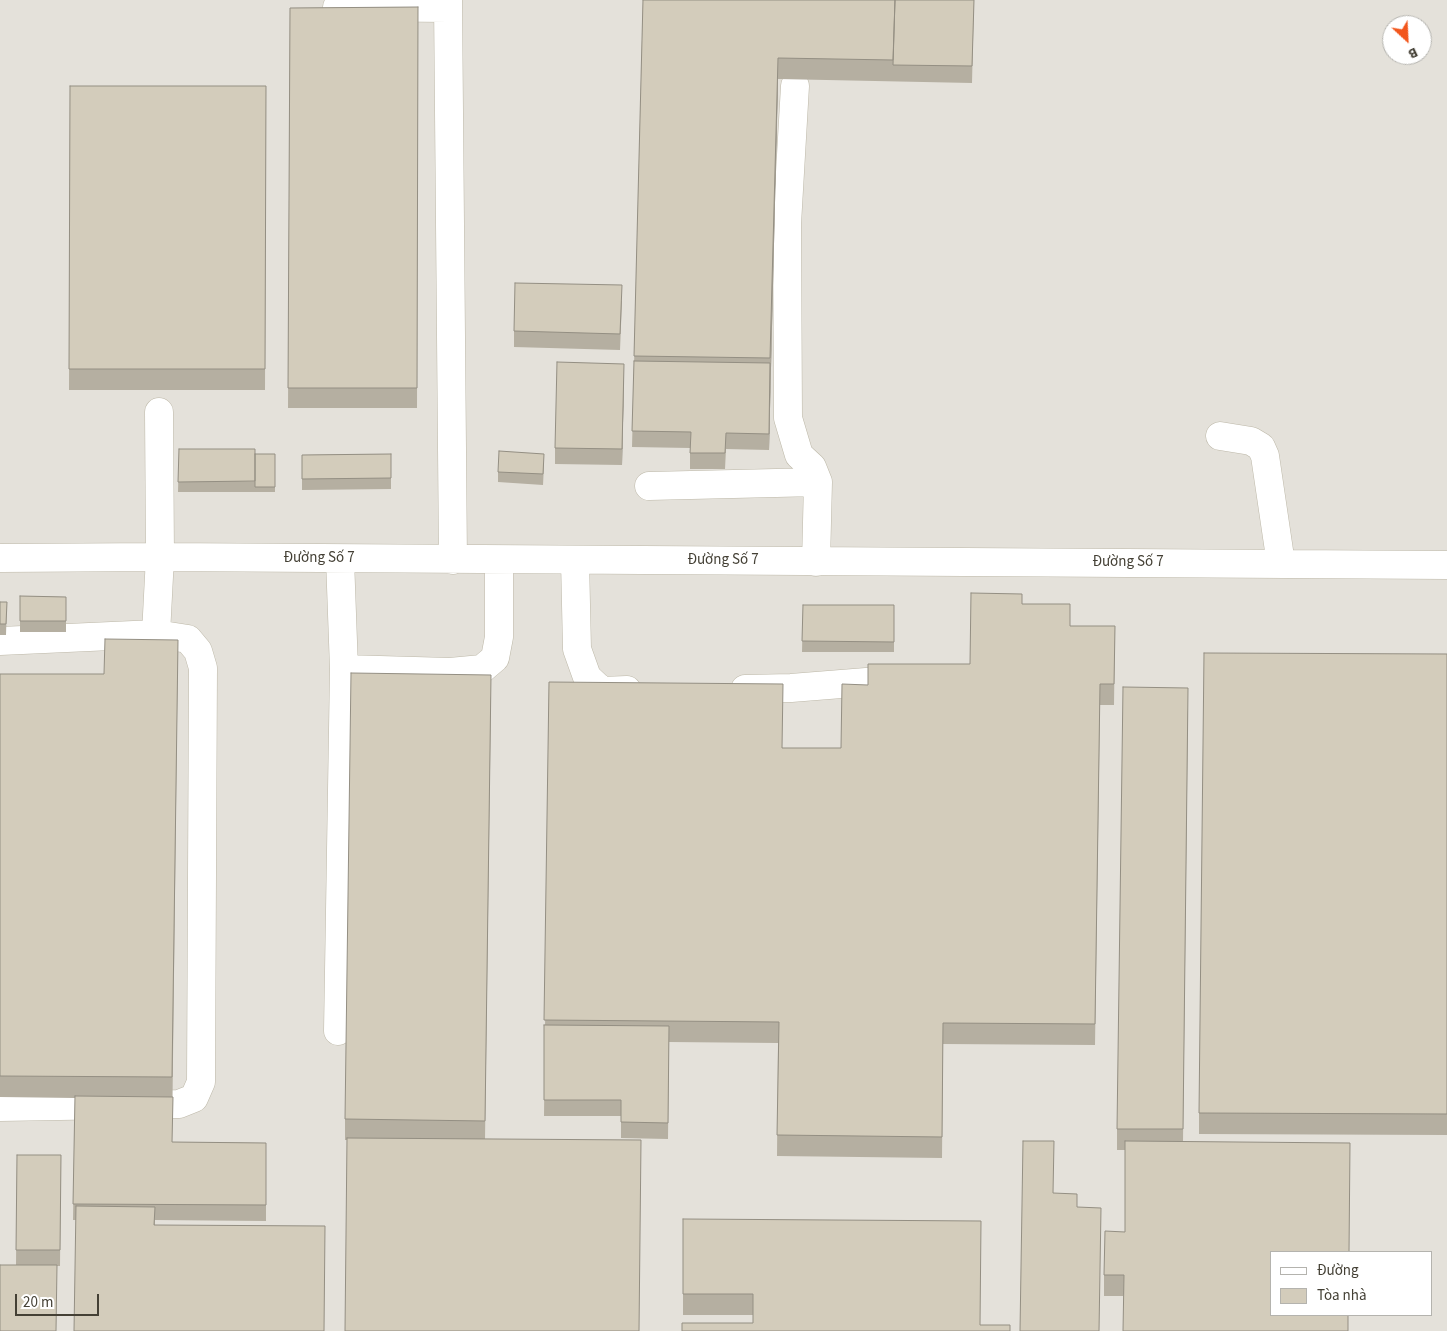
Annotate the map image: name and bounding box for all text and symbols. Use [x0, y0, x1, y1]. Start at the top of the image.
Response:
north arrow [1382, 15, 1432, 65]
text: B [1405, 42, 1421, 64]
street label: Đường Số 7 [283, 550, 355, 568]
street label: Đường Số 7 [687, 552, 759, 570]
street label: Đường Số 7 [1092, 554, 1164, 572]
legend [1270, 1251, 1432, 1316]
text: Đường [1317, 1260, 1359, 1281]
scale bar [18, 1284, 101, 1316]
text: Tòa nhà [1317, 1285, 1366, 1306]
text: 20 m [23, 1292, 53, 1313]

